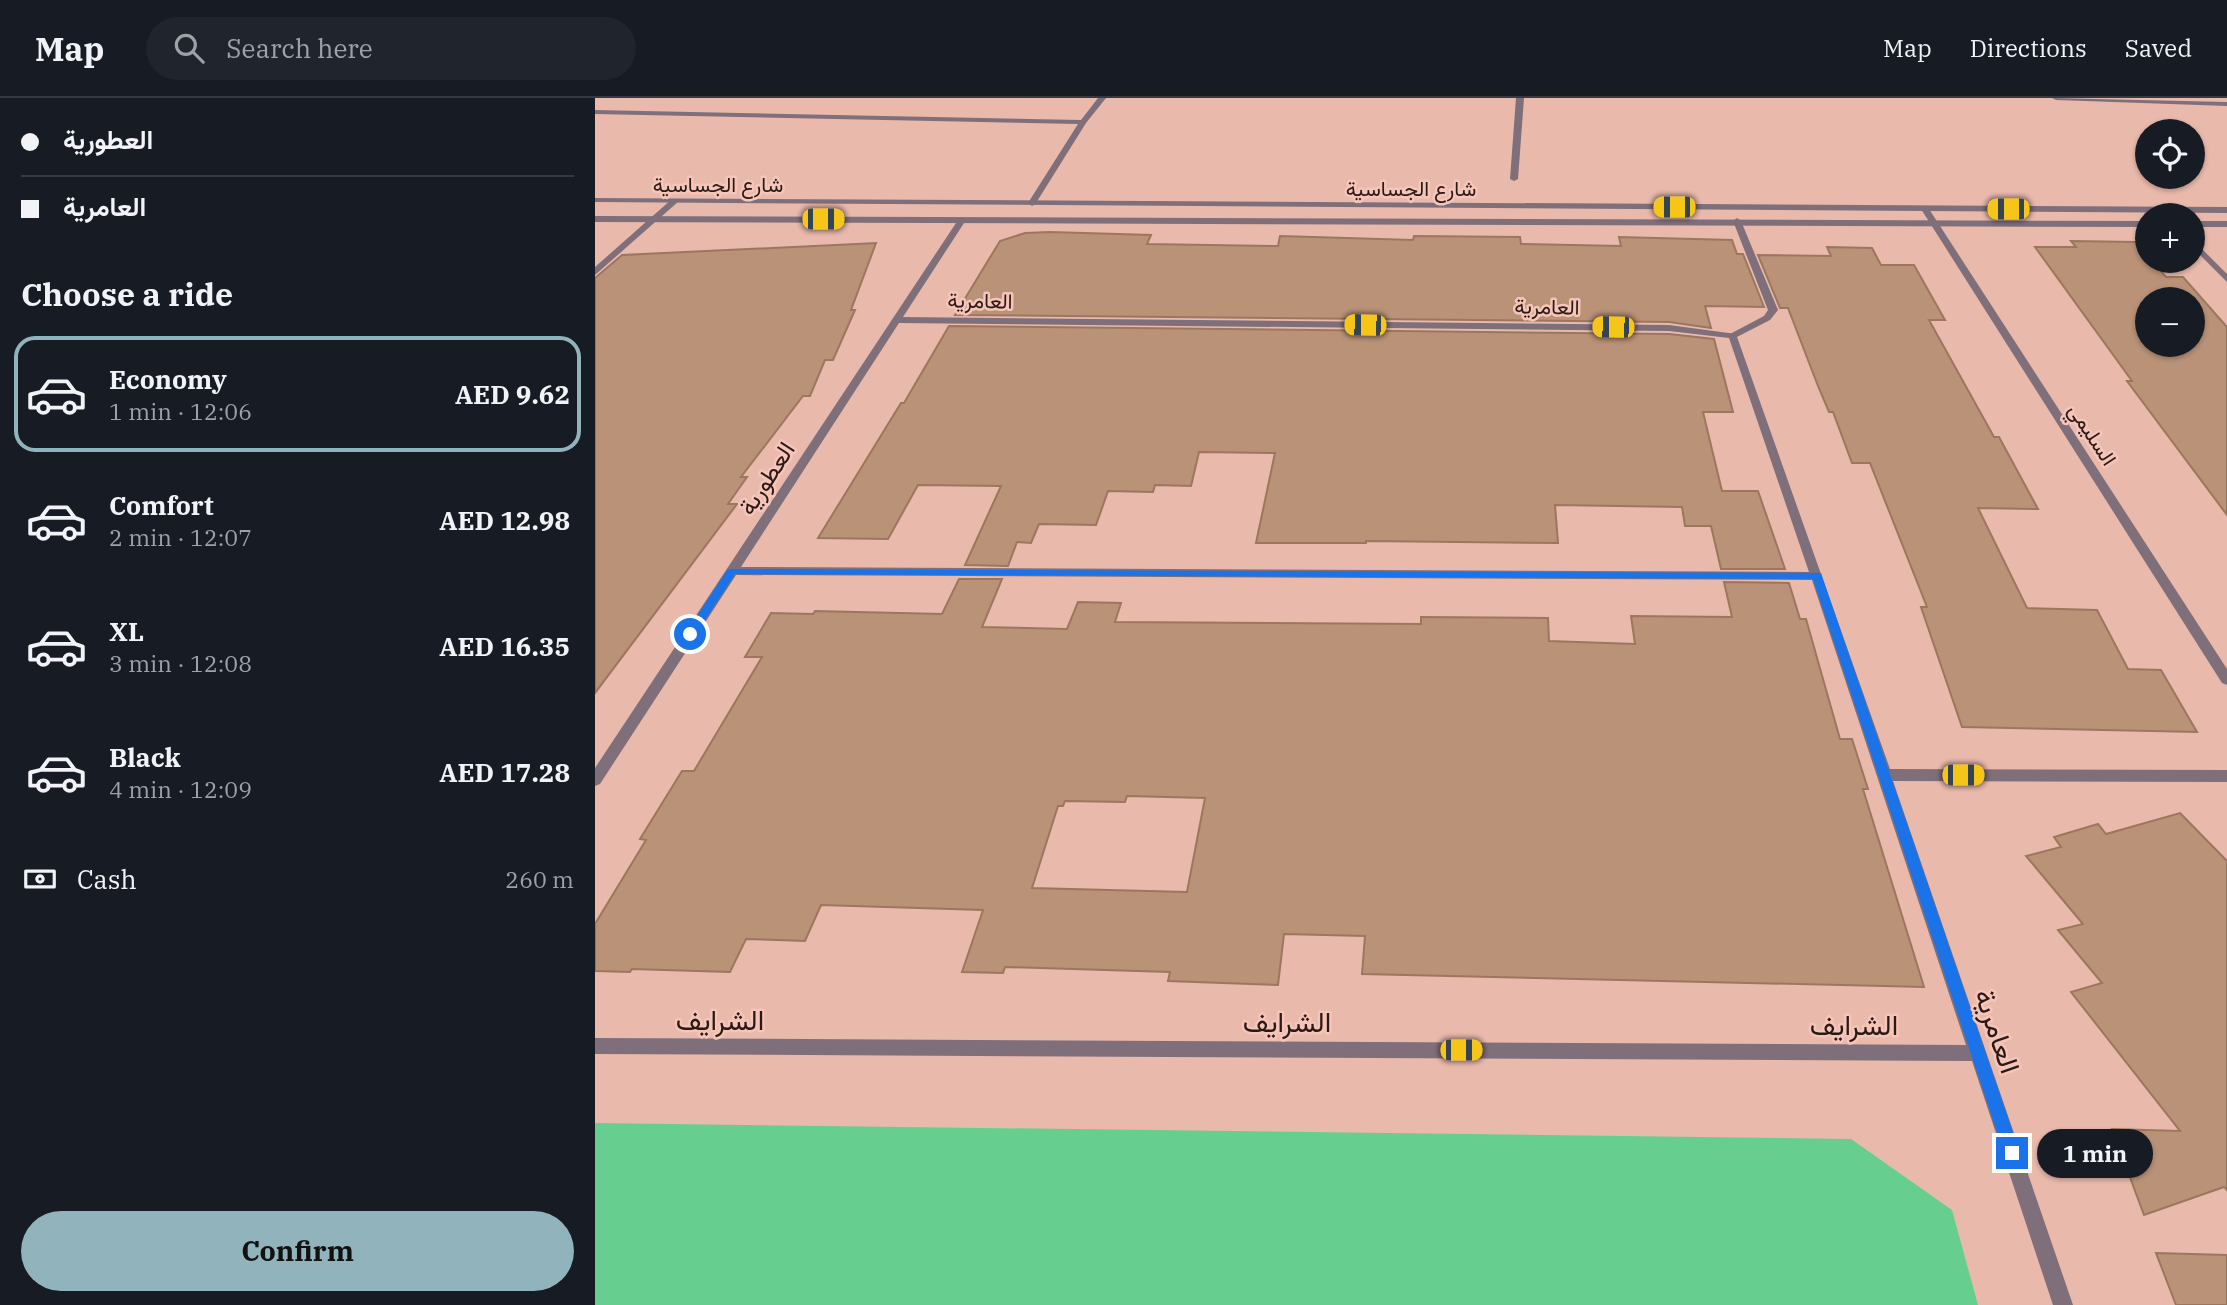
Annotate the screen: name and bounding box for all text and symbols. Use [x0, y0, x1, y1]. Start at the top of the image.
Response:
search box [146, 17, 636, 80]
text: Map [35, 27, 104, 70]
icon: search [170, 29, 208, 67]
text: Search here [226, 31, 373, 65]
text: Map [1883, 32, 1932, 64]
text: Directions [1970, 32, 2087, 64]
text: Saved [2125, 32, 2192, 64]
map controls [2135, 119, 2205, 357]
button: locate [2135, 119, 2205, 189]
text: العطورية [63, 122, 153, 156]
street label: شارع الجساسية [653, 170, 783, 199]
street label: شارع الجساسية [1346, 174, 1476, 203]
text: العامرية [63, 189, 146, 223]
car [1654, 197, 1696, 218]
car [1988, 199, 2030, 220]
button: + [2135, 203, 2205, 273]
car [803, 209, 845, 230]
text: Choose a ride [21, 273, 233, 315]
street label: العامرية [947, 285, 1013, 315]
button: − [2135, 287, 2205, 357]
street label: العامرية [1514, 291, 1580, 321]
car [1344, 314, 1387, 336]
car [1592, 316, 1635, 338]
text: Economy [109, 362, 227, 396]
icon: car [25, 363, 88, 426]
text: AED 9.62 [455, 377, 570, 411]
text: 1 min · 12:06 [109, 396, 252, 426]
street label: السليمي [2059, 397, 2124, 473]
street label: العطورية [730, 435, 802, 521]
text: Comfort [109, 488, 214, 522]
icon: car [25, 489, 88, 552]
text: AED 12.98 [439, 503, 570, 537]
text: 2 min · 12:07 [109, 522, 252, 552]
text: XL [109, 614, 144, 648]
icon: car [25, 615, 88, 678]
route start [674, 618, 706, 650]
text: AED 16.35 [439, 629, 570, 663]
text: 3 min · 12:08 [109, 648, 252, 678]
text: Black [109, 740, 181, 774]
icon: car [25, 741, 88, 804]
text: AED 17.28 [439, 755, 570, 789]
car [1943, 765, 1985, 786]
text: 4 min · 12:09 [109, 774, 252, 804]
icon: cash [21, 860, 59, 898]
text: Cash [77, 862, 137, 896]
text: 260 m [505, 864, 574, 894]
street label: العامرية [1966, 984, 2030, 1078]
street label: الشرايف [676, 1001, 764, 1038]
street label: الشرايف [1243, 1003, 1331, 1040]
street label: الشرايف [1810, 1006, 1898, 1043]
car [1441, 1040, 1483, 1061]
callout: 1 min [2037, 1128, 2152, 1178]
route end [1996, 1137, 2028, 1169]
text: 1 min [2063, 1138, 2127, 1168]
button: Confirm [21, 1211, 574, 1291]

